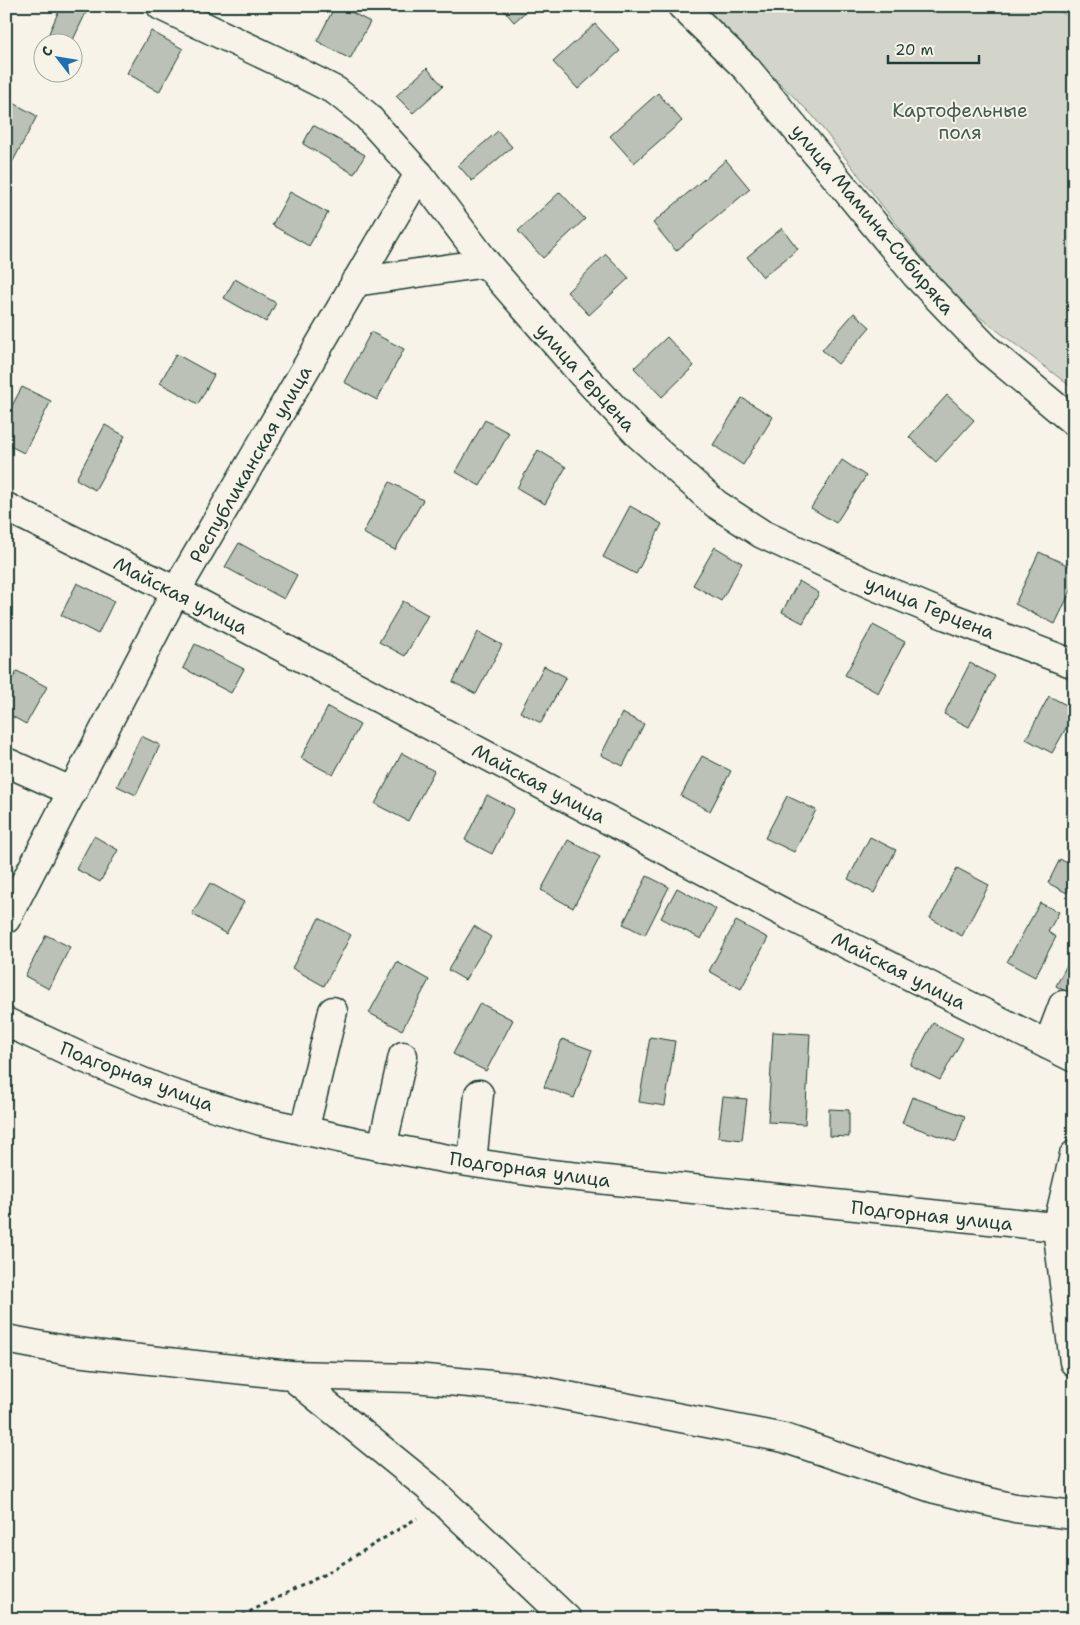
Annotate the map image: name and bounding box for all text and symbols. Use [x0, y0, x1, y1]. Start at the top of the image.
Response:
north arrow [32, 32, 82, 82]
scale bar [888, 32, 979, 64]
text: 20 m [895, 40, 934, 60]
text: С [37, 43, 57, 60]
park label: Картофельные поля [892, 98, 1028, 145]
street label: улица Мамина-Сибиряка [785, 119, 960, 320]
street label: улица Герцена [530, 318, 641, 437]
street label: Республиканская улица [184, 361, 317, 567]
street label: Майская улица [109, 551, 252, 640]
street label: улица Герцена [861, 570, 999, 645]
street label: Майская улица [468, 738, 610, 829]
street label: Майская улица [827, 926, 970, 1015]
street label: Подгорная улица [57, 1036, 217, 1117]
street label: Подгорная улица [448, 1146, 612, 1193]
street label: Подгорная улица [850, 1195, 1014, 1236]

